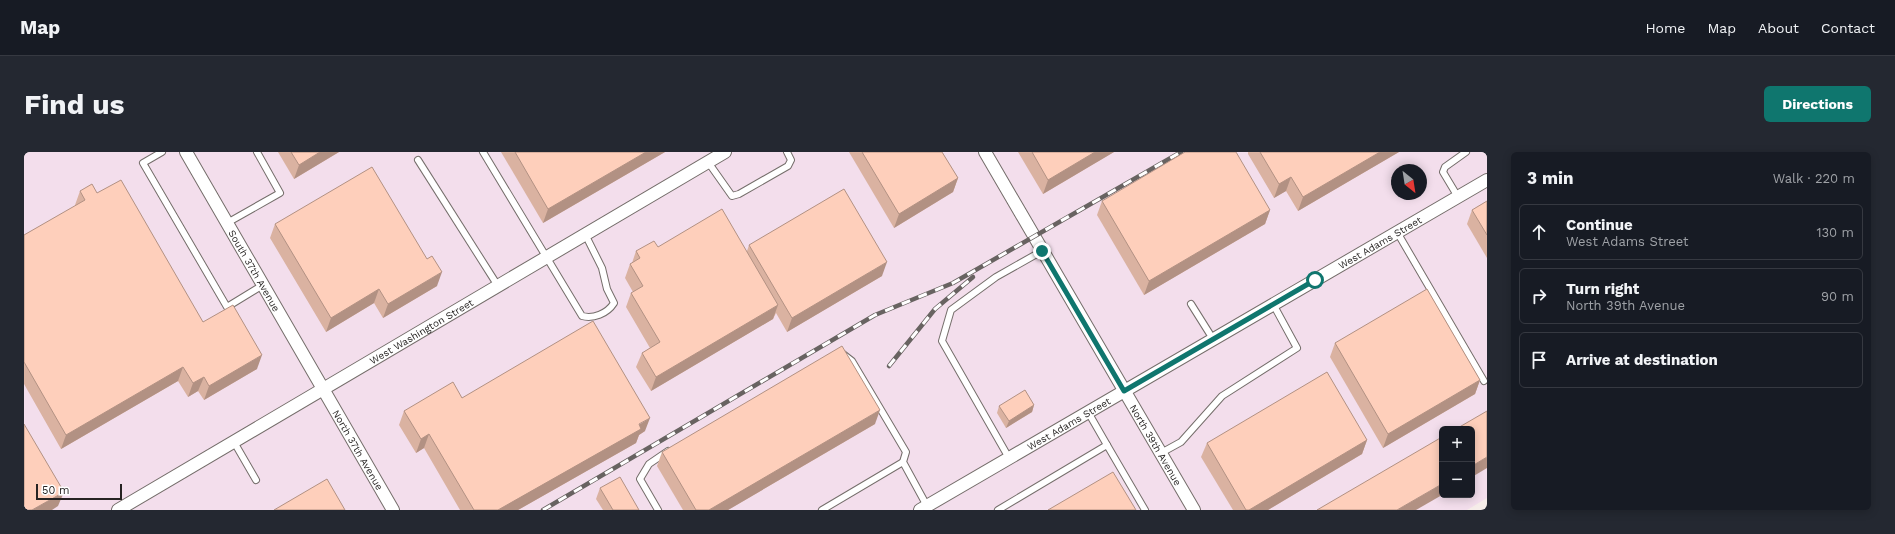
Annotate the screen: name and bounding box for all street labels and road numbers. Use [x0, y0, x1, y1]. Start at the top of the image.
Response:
street label: West Adams Street [1336, 214, 1424, 271]
street label: South 37th Avenue [226, 228, 282, 314]
street label: West Washington Street [368, 296, 476, 366]
street label: West Adams Street [1025, 395, 1113, 452]
street label: North 39th Avenue [1128, 403, 1183, 488]
street label: North 37th Avenue [330, 408, 385, 492]

